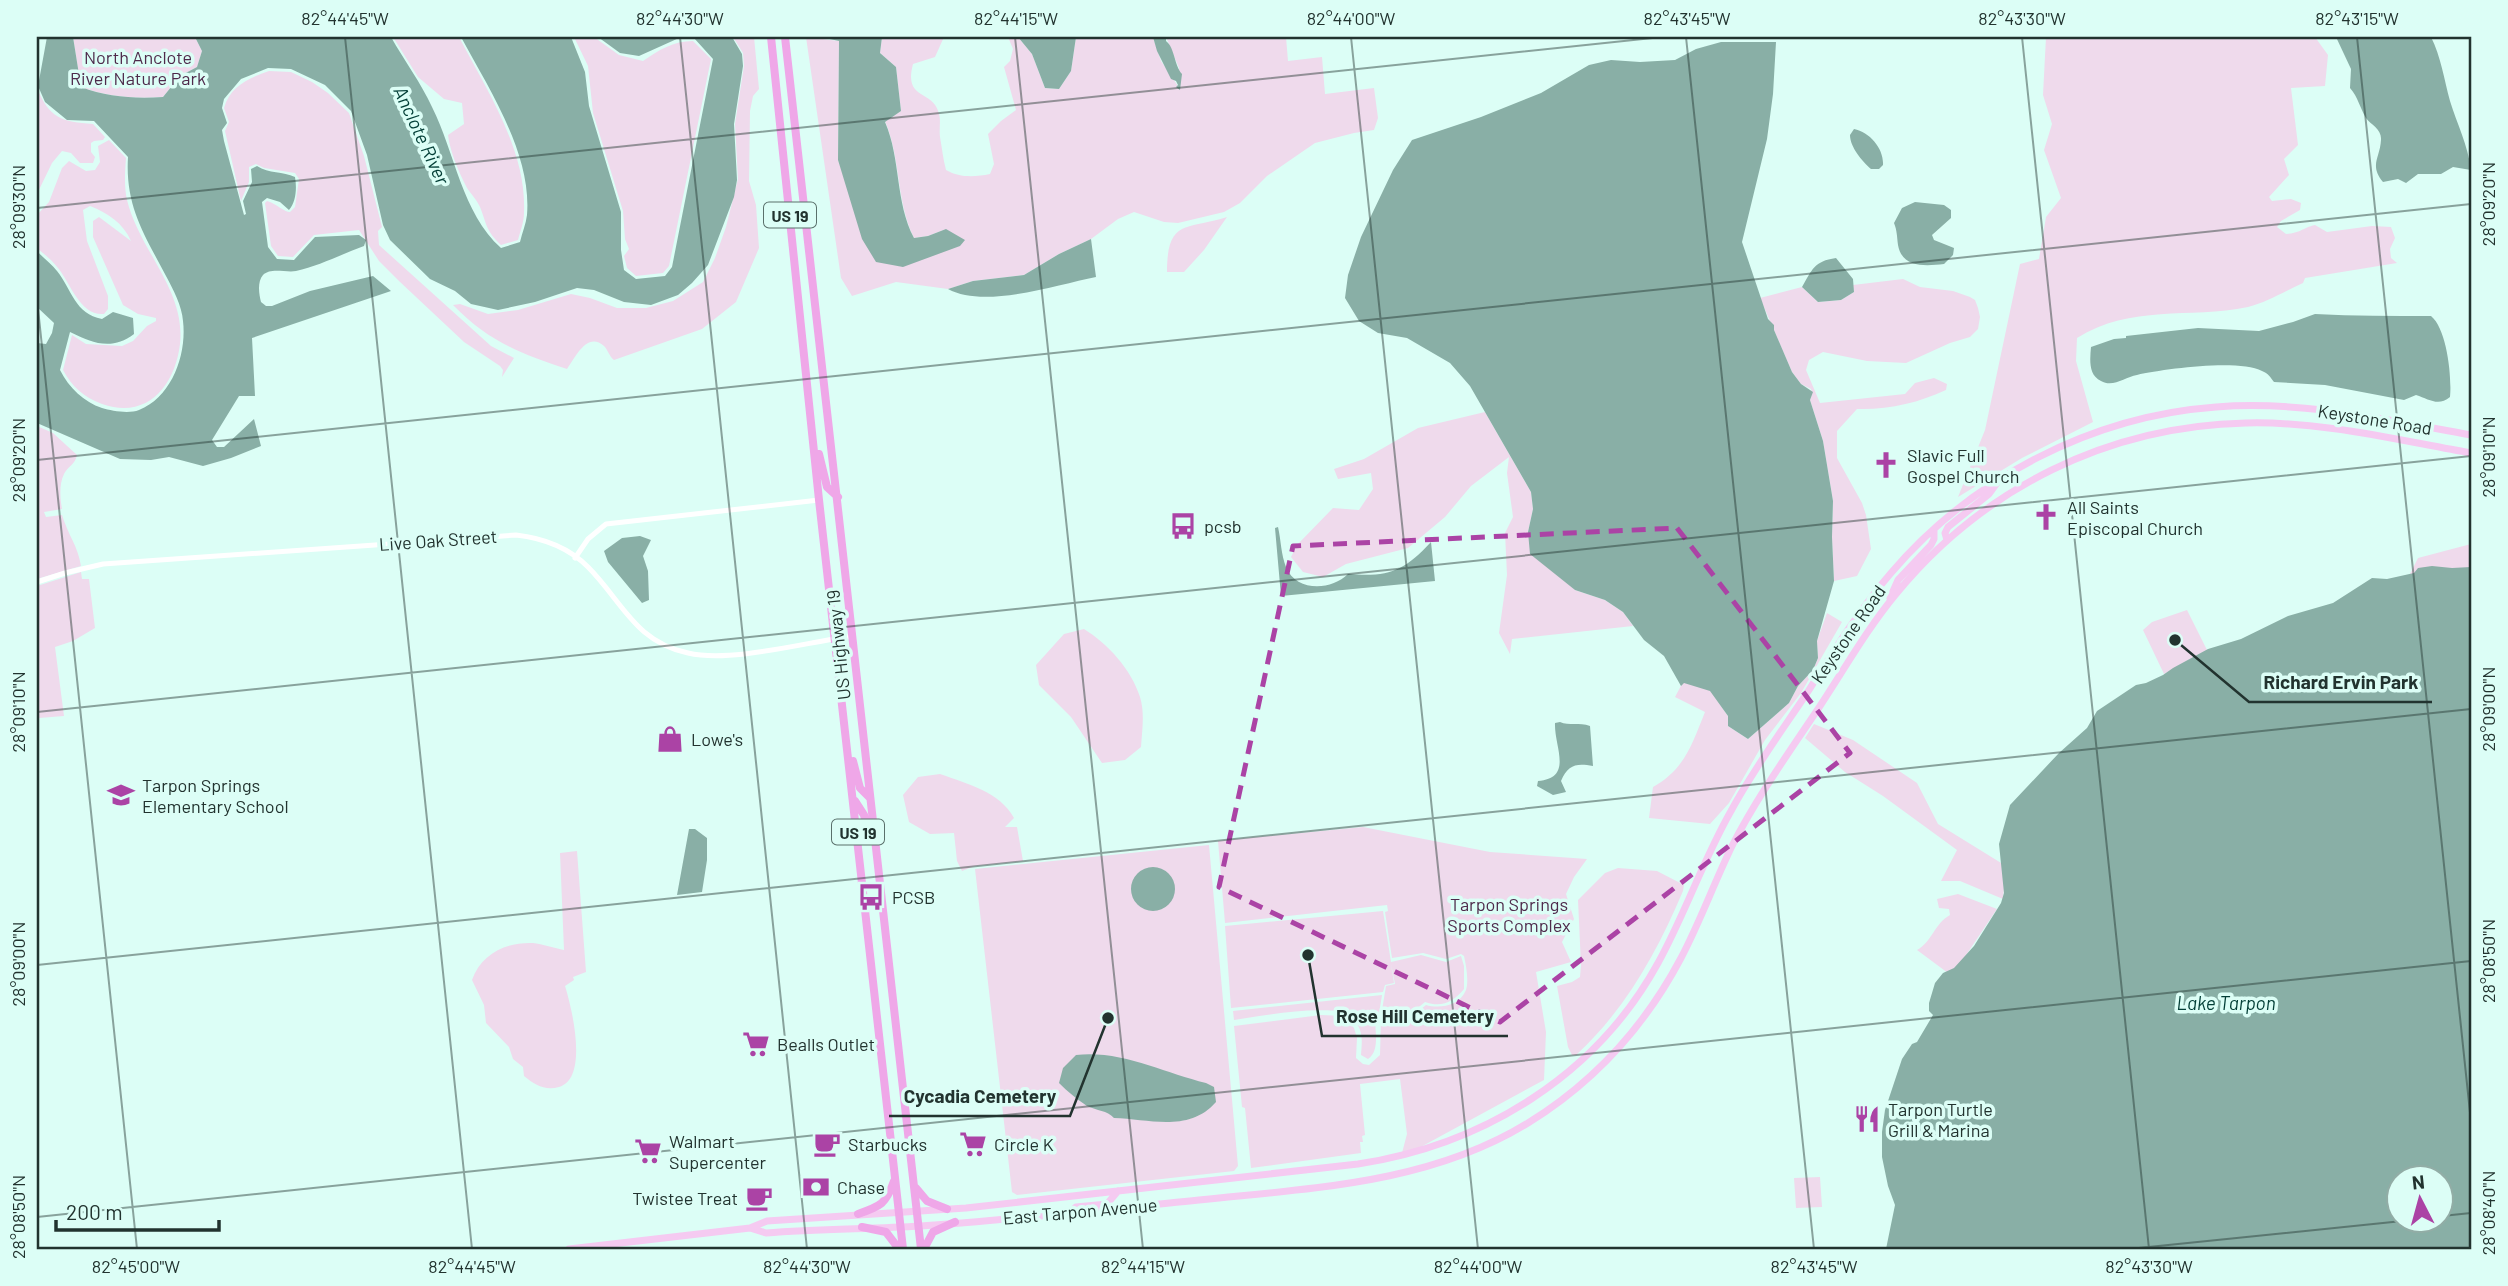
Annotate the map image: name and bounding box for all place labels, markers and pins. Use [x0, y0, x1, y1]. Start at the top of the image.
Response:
place label: Slavic Full Gospel Church [1907, 444, 2019, 487]
church icon: Slavic Full Gospel Church [1871, 450, 1901, 480]
place label: All Saints Episcopal Church [2067, 496, 2203, 539]
church icon: All Saints Episcopal Church [2031, 502, 2061, 532]
bus stop icon: pcsb [1168, 511, 1198, 541]
place label: pcsb [1204, 515, 1242, 537]
callout: Richard Ervin Park [2249, 662, 2432, 702]
shop icon: Lowe's [655, 724, 685, 754]
place label: Lowe's [691, 728, 743, 750]
place label: Tarpon Springs Elementary School [142, 774, 289, 817]
school or university icon: Tarpon Springs Elementary School [106, 780, 136, 810]
bus stop icon: PCSB [856, 882, 886, 912]
place label: PCSB [892, 886, 935, 908]
callout: Rose Hill Cemetery [1322, 996, 1508, 1036]
supermarket icon: Bealls Outlet [741, 1029, 771, 1059]
place label: Bealls Outlet [777, 1033, 875, 1055]
callout: Cycadia Cemetery [889, 1076, 1070, 1116]
place label: Tarpon Turtle Grill & Marina [1888, 1098, 1993, 1141]
restaurant icon: Tarpon Turtle Grill & Marina [1852, 1104, 1882, 1134]
cafe icon: Starbucks [812, 1129, 842, 1159]
supermarket icon: Circle K [958, 1129, 988, 1159]
place label: Walmart Supercenter [669, 1130, 767, 1173]
place label: Starbucks [848, 1133, 927, 1155]
place label: Circle K [994, 1133, 1054, 1155]
supermarket icon: Walmart Supercenter [633, 1136, 663, 1166]
bank icon: Chase [801, 1172, 831, 1202]
place label: Chase [837, 1176, 885, 1198]
cafe icon: Twistee Treat [744, 1183, 774, 1213]
place label: Twistee Treat [632, 1187, 738, 1209]

